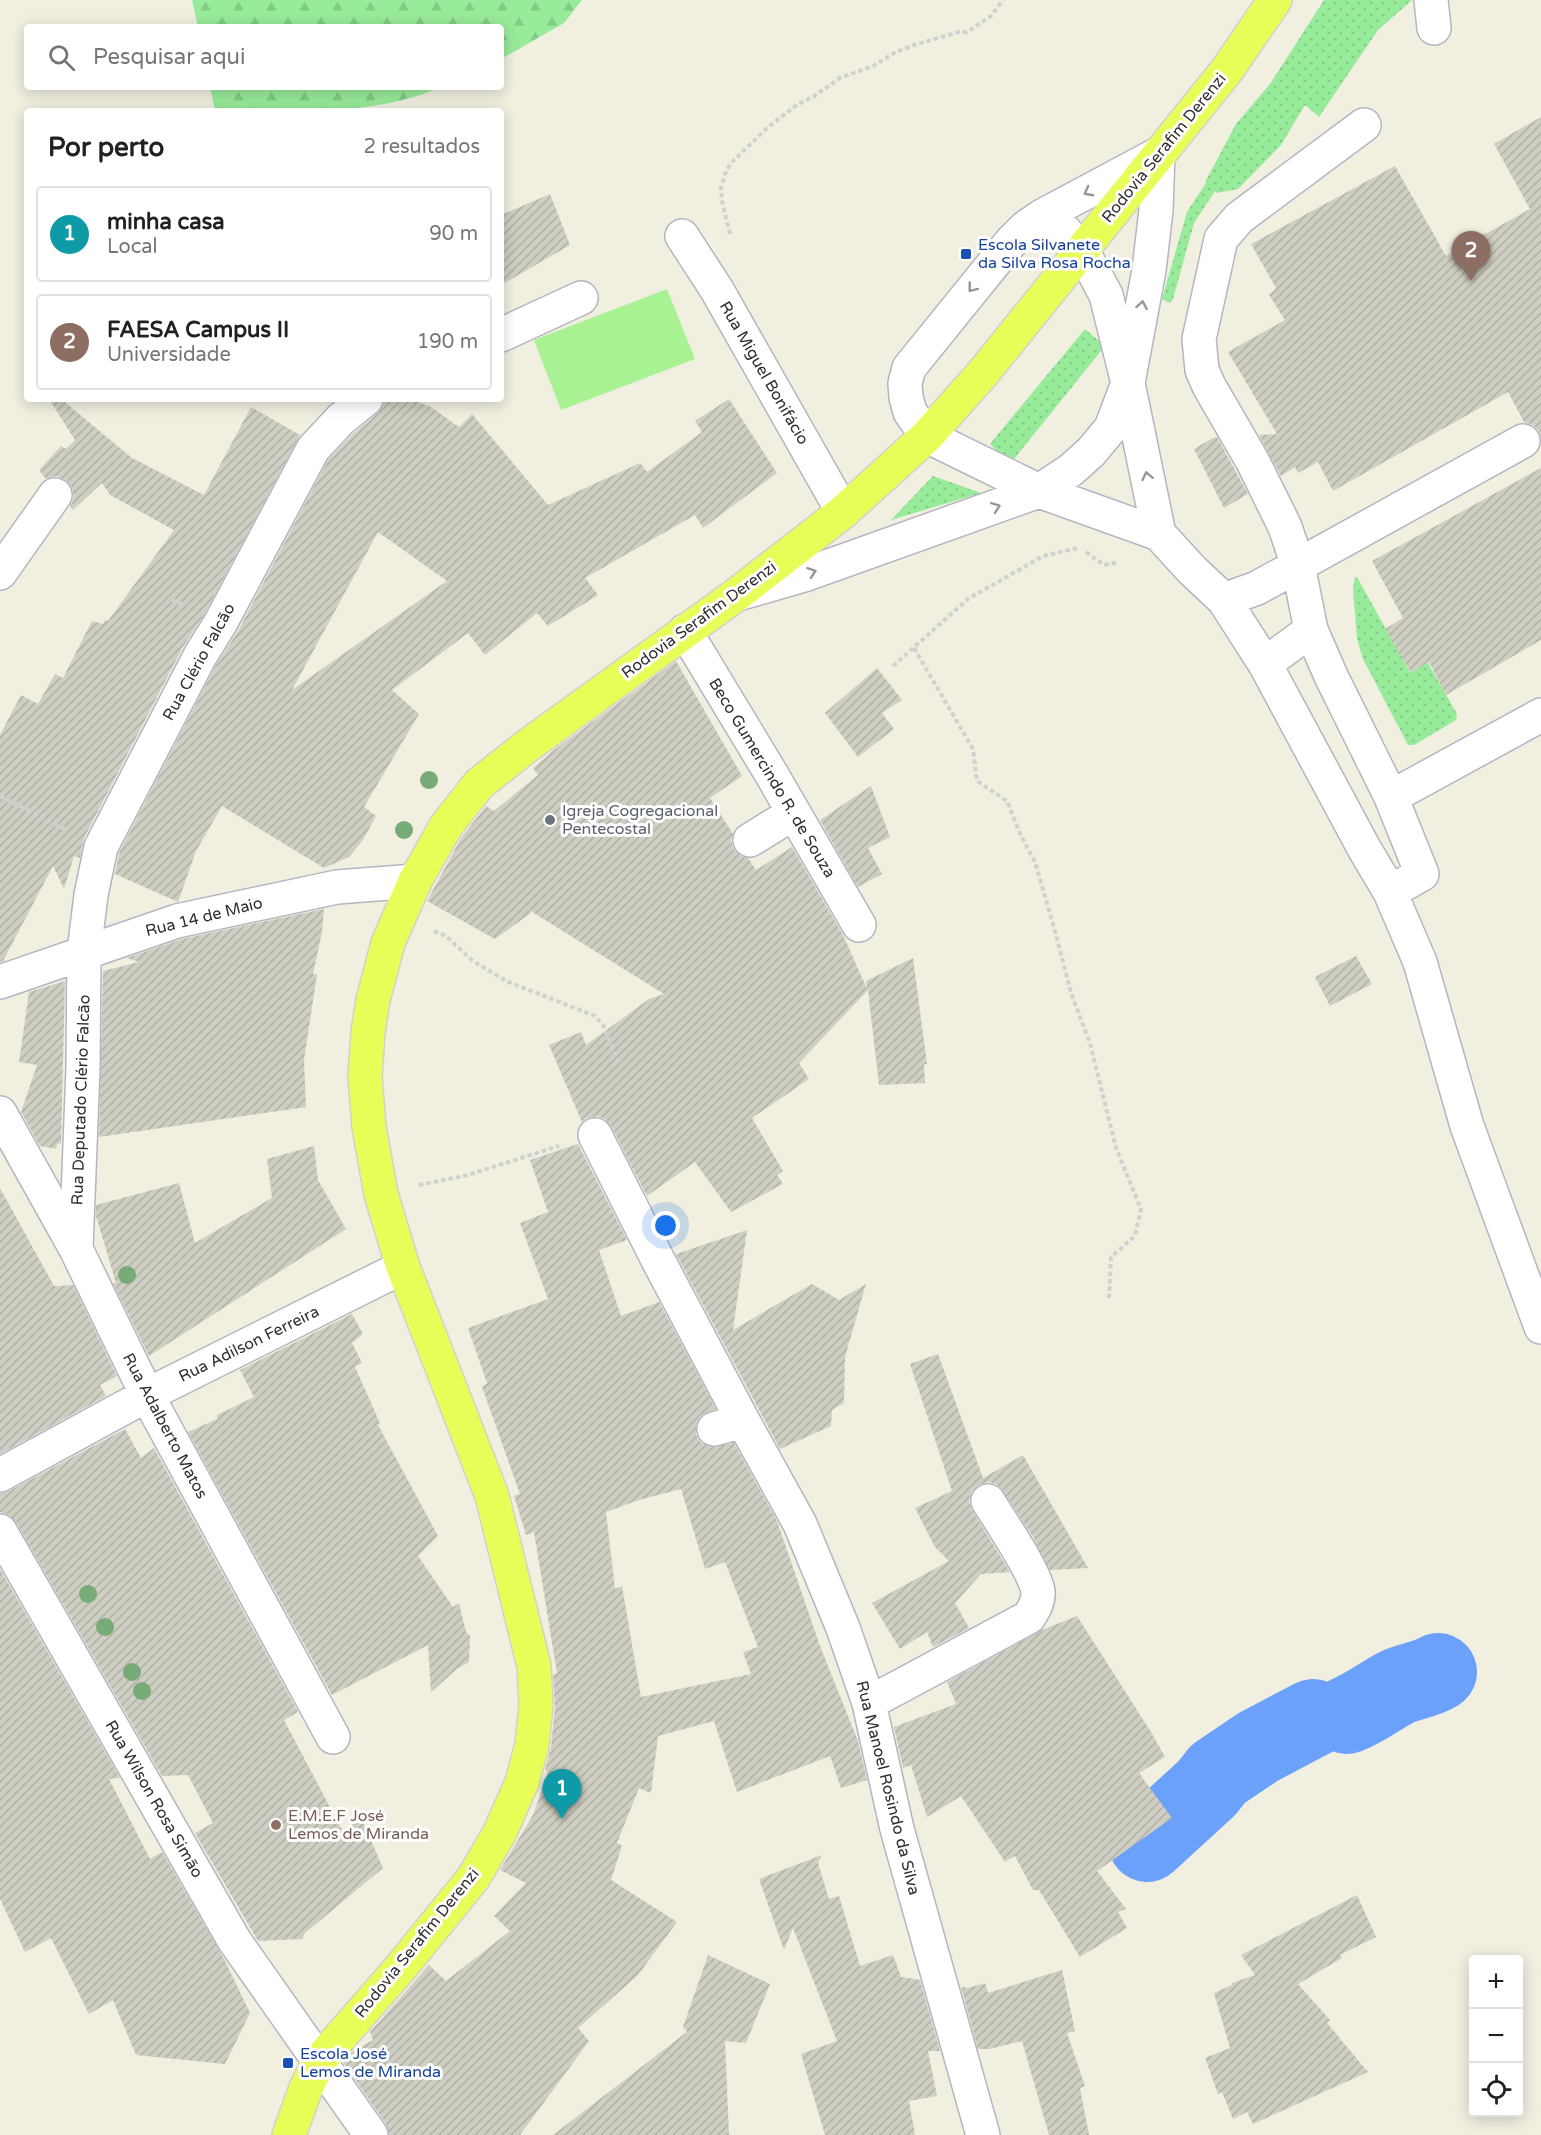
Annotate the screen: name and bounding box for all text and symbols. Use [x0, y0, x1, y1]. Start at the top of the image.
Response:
search box [24, 24, 504, 90]
icon: search [45, 41, 78, 74]
text: Pesquisar aqui [93, 44, 245, 70]
street label: Rodovia Serafim Derenzi [1097, 69, 1231, 227]
text: Por perto [48, 132, 164, 163]
text: 2 resultados [364, 135, 480, 159]
one-way arrow [1083, 185, 1094, 196]
text: minha casa [107, 209, 225, 235]
text: 1 [63, 222, 76, 246]
text: 90 m [429, 222, 478, 246]
pin: 2 [1452, 232, 1490, 281]
text: Local [107, 235, 158, 259]
place label: Escola Silvanete da Silva Rosa Rocha [978, 235, 1131, 273]
marker: Escola Silvanete da Silva Rosa Rocha [959, 247, 973, 261]
one-way arrow [969, 281, 980, 292]
street label: Rua Miguel Bonifácio [715, 298, 813, 448]
one-way arrow [1135, 300, 1148, 310]
text: FAESA Campus II [107, 317, 289, 343]
text: 2 [63, 330, 76, 354]
text: 190 m [417, 330, 478, 354]
text: Universidade [107, 343, 231, 367]
one-way arrow [1141, 472, 1154, 482]
one-way arrow [990, 501, 1001, 514]
street label: Rodovia Serafim Derenzi [618, 557, 780, 683]
one-way arrow [806, 567, 817, 580]
street label: Rua Clério Falcão [158, 600, 240, 724]
street label: Beco Gumercindo R. de Souza [704, 675, 840, 881]
place label: Igreja Cogregacional Pentecostal [562, 801, 718, 839]
marker: Igreja Cogregacional Pentecostal [543, 813, 557, 827]
street label: Rua 14 de Maio [143, 893, 265, 941]
street label: Rua Deputado Clério Falcão [67, 994, 95, 1206]
your location [651, 1211, 680, 1240]
street label: Rua Adilson Ferreira [176, 1301, 322, 1387]
street label: Rua Adalberto Matos [118, 1350, 212, 1502]
street label: Rua Manoel Rosindo da Silva [852, 1679, 924, 1897]
street label: Rua Wilson Rosa Simão [101, 1717, 207, 1881]
pin: 1 [542, 1770, 582, 1819]
place label: E.M.E.F José Lemos de Miranda [288, 1806, 429, 1844]
marker: E.M.E.F José Lemos de Miranda [269, 1818, 283, 1832]
street label: Rodovia Serafim Derenzi [350, 1864, 484, 2022]
map controls [1469, 1955, 1523, 2117]
button: + [1469, 1955, 1523, 2009]
button: − [1469, 2009, 1523, 2063]
place label: Escola José Lemos de Miranda [300, 2044, 441, 2082]
marker: Escola José Lemos de Miranda [281, 2056, 295, 2070]
button: locate [1469, 2063, 1523, 2117]

